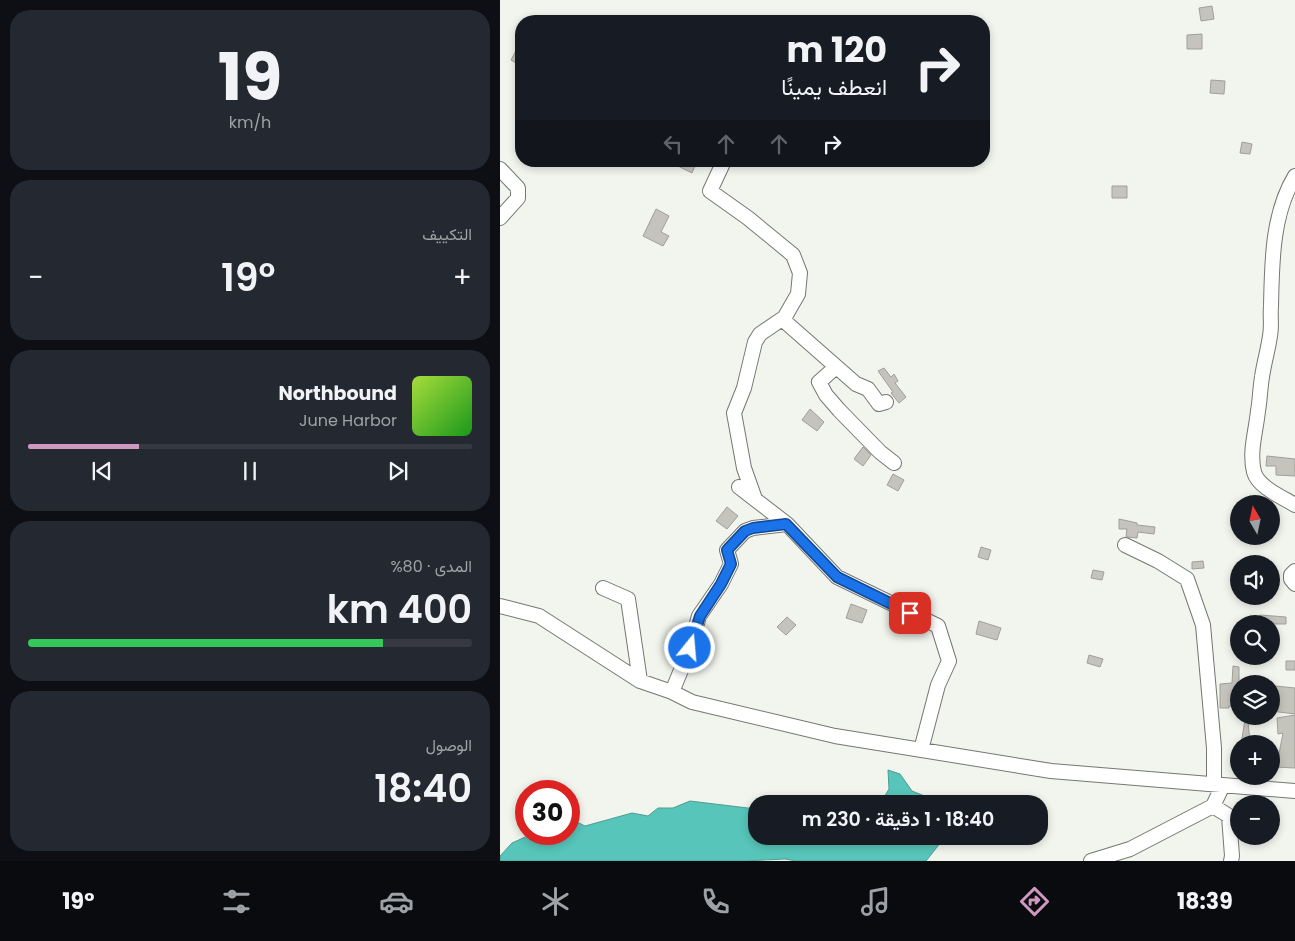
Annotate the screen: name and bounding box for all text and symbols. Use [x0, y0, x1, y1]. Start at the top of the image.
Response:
text: 120 m [787, 25, 887, 74]
text: 19 [218, 32, 282, 123]
icon: right [905, 35, 970, 100]
text: انعطف يمينًا [781, 72, 887, 103]
text: km/h [229, 111, 271, 134]
icon: left [659, 130, 687, 158]
icon: ahead [712, 130, 740, 158]
icon: ahead [765, 130, 793, 158]
icon: right [818, 130, 846, 158]
text: التكييف [422, 223, 472, 246]
text: 19° [221, 251, 275, 304]
text: − [28, 258, 43, 297]
text: + [453, 258, 472, 297]
text: Northbound [278, 380, 397, 407]
text: June Harbor [299, 409, 397, 432]
icon: previous [88, 457, 116, 485]
icon: pause [236, 457, 264, 485]
icon: next [384, 457, 412, 485]
north arrow [1230, 495, 1280, 545]
map controls [1230, 495, 1280, 845]
text: المدى · 80% [390, 555, 472, 578]
button: sound [1230, 555, 1280, 605]
text: 400 km [327, 583, 472, 636]
pin [889, 592, 931, 634]
icon: arrive [896, 599, 924, 627]
button: search [1230, 615, 1280, 665]
position arrow [663, 621, 715, 673]
button: layers [1230, 675, 1280, 725]
text: الوصول [426, 734, 472, 757]
button: + [1230, 735, 1280, 785]
text: 18:40 [374, 762, 472, 815]
speed limit sign: 30 [515, 780, 580, 845]
button: − [1230, 795, 1280, 845]
text: 18:40 · 1 دقيقة · 230 m [802, 806, 994, 833]
icon: filters [219, 884, 254, 919]
icon: car [379, 884, 414, 919]
icon: climate [538, 884, 573, 919]
icon: phone [698, 884, 733, 919]
icon: music [858, 884, 893, 919]
icon: directions [1017, 884, 1052, 919]
text: 19° [62, 886, 94, 917]
text: 18:39 [1177, 886, 1233, 917]

